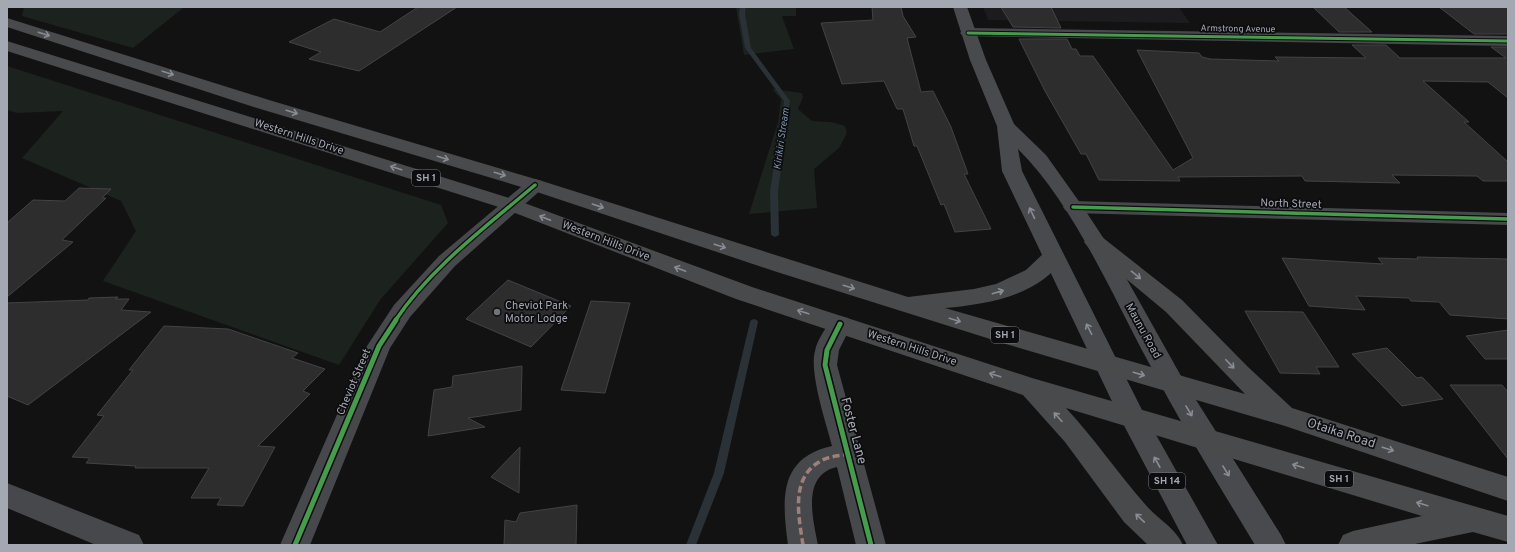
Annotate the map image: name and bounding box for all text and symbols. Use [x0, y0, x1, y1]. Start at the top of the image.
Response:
street label: Armstrong Avenue [1201, 23, 1276, 35]
one-way arrow [38, 30, 50, 38]
one-way arrow [161, 70, 174, 77]
water label: Kirikiri Stream [771, 107, 793, 171]
one-way arrow [285, 109, 298, 116]
street label: Western Hills Drive [253, 116, 345, 158]
one-way arrow [437, 155, 450, 162]
one-way arrow [389, 164, 402, 171]
road number: SH 1 [412, 170, 440, 186]
one-way arrow [493, 171, 506, 178]
street label: North Street [1260, 196, 1322, 212]
one-way arrow [592, 203, 605, 210]
one-way arrow [1028, 207, 1035, 219]
one-way arrow [540, 214, 552, 222]
street label: Western Hills Drive [560, 218, 652, 264]
one-way arrow [713, 243, 726, 250]
one-way arrow [675, 264, 687, 272]
one-way arrow [1131, 271, 1142, 280]
one-way arrow [843, 284, 856, 291]
one-way arrow [991, 287, 1004, 295]
place label: Cheviot Park Motor Lodge [505, 299, 568, 326]
street label: Maunu Road [1122, 301, 1164, 361]
marker: Cheviot Park Motor Lodge [492, 307, 502, 317]
one-way arrow [796, 308, 809, 315]
one-way arrow [948, 316, 960, 324]
one-way arrow [1085, 324, 1092, 336]
street label: Western Hills Drive [866, 327, 958, 369]
road number: SH 1 [991, 327, 1019, 343]
street label: Cheviot Street [334, 347, 374, 417]
one-way arrow [1225, 359, 1234, 369]
one-way arrow [990, 371, 1002, 379]
one-way arrow [1133, 371, 1146, 378]
street label: Foster Lane [836, 396, 870, 466]
one-way arrow [1185, 405, 1193, 417]
one-way arrow [1054, 411, 1063, 422]
street label: Otaika Road [1305, 415, 1377, 453]
one-way arrow [1382, 446, 1395, 453]
one-way arrow [1152, 456, 1160, 468]
one-way arrow [1291, 462, 1304, 469]
one-way arrow [1222, 465, 1230, 477]
road number: SH 1 [1325, 471, 1353, 487]
road number: SH 14 [1149, 473, 1185, 489]
one-way arrow [1416, 500, 1429, 507]
one-way arrow [1135, 513, 1145, 523]

